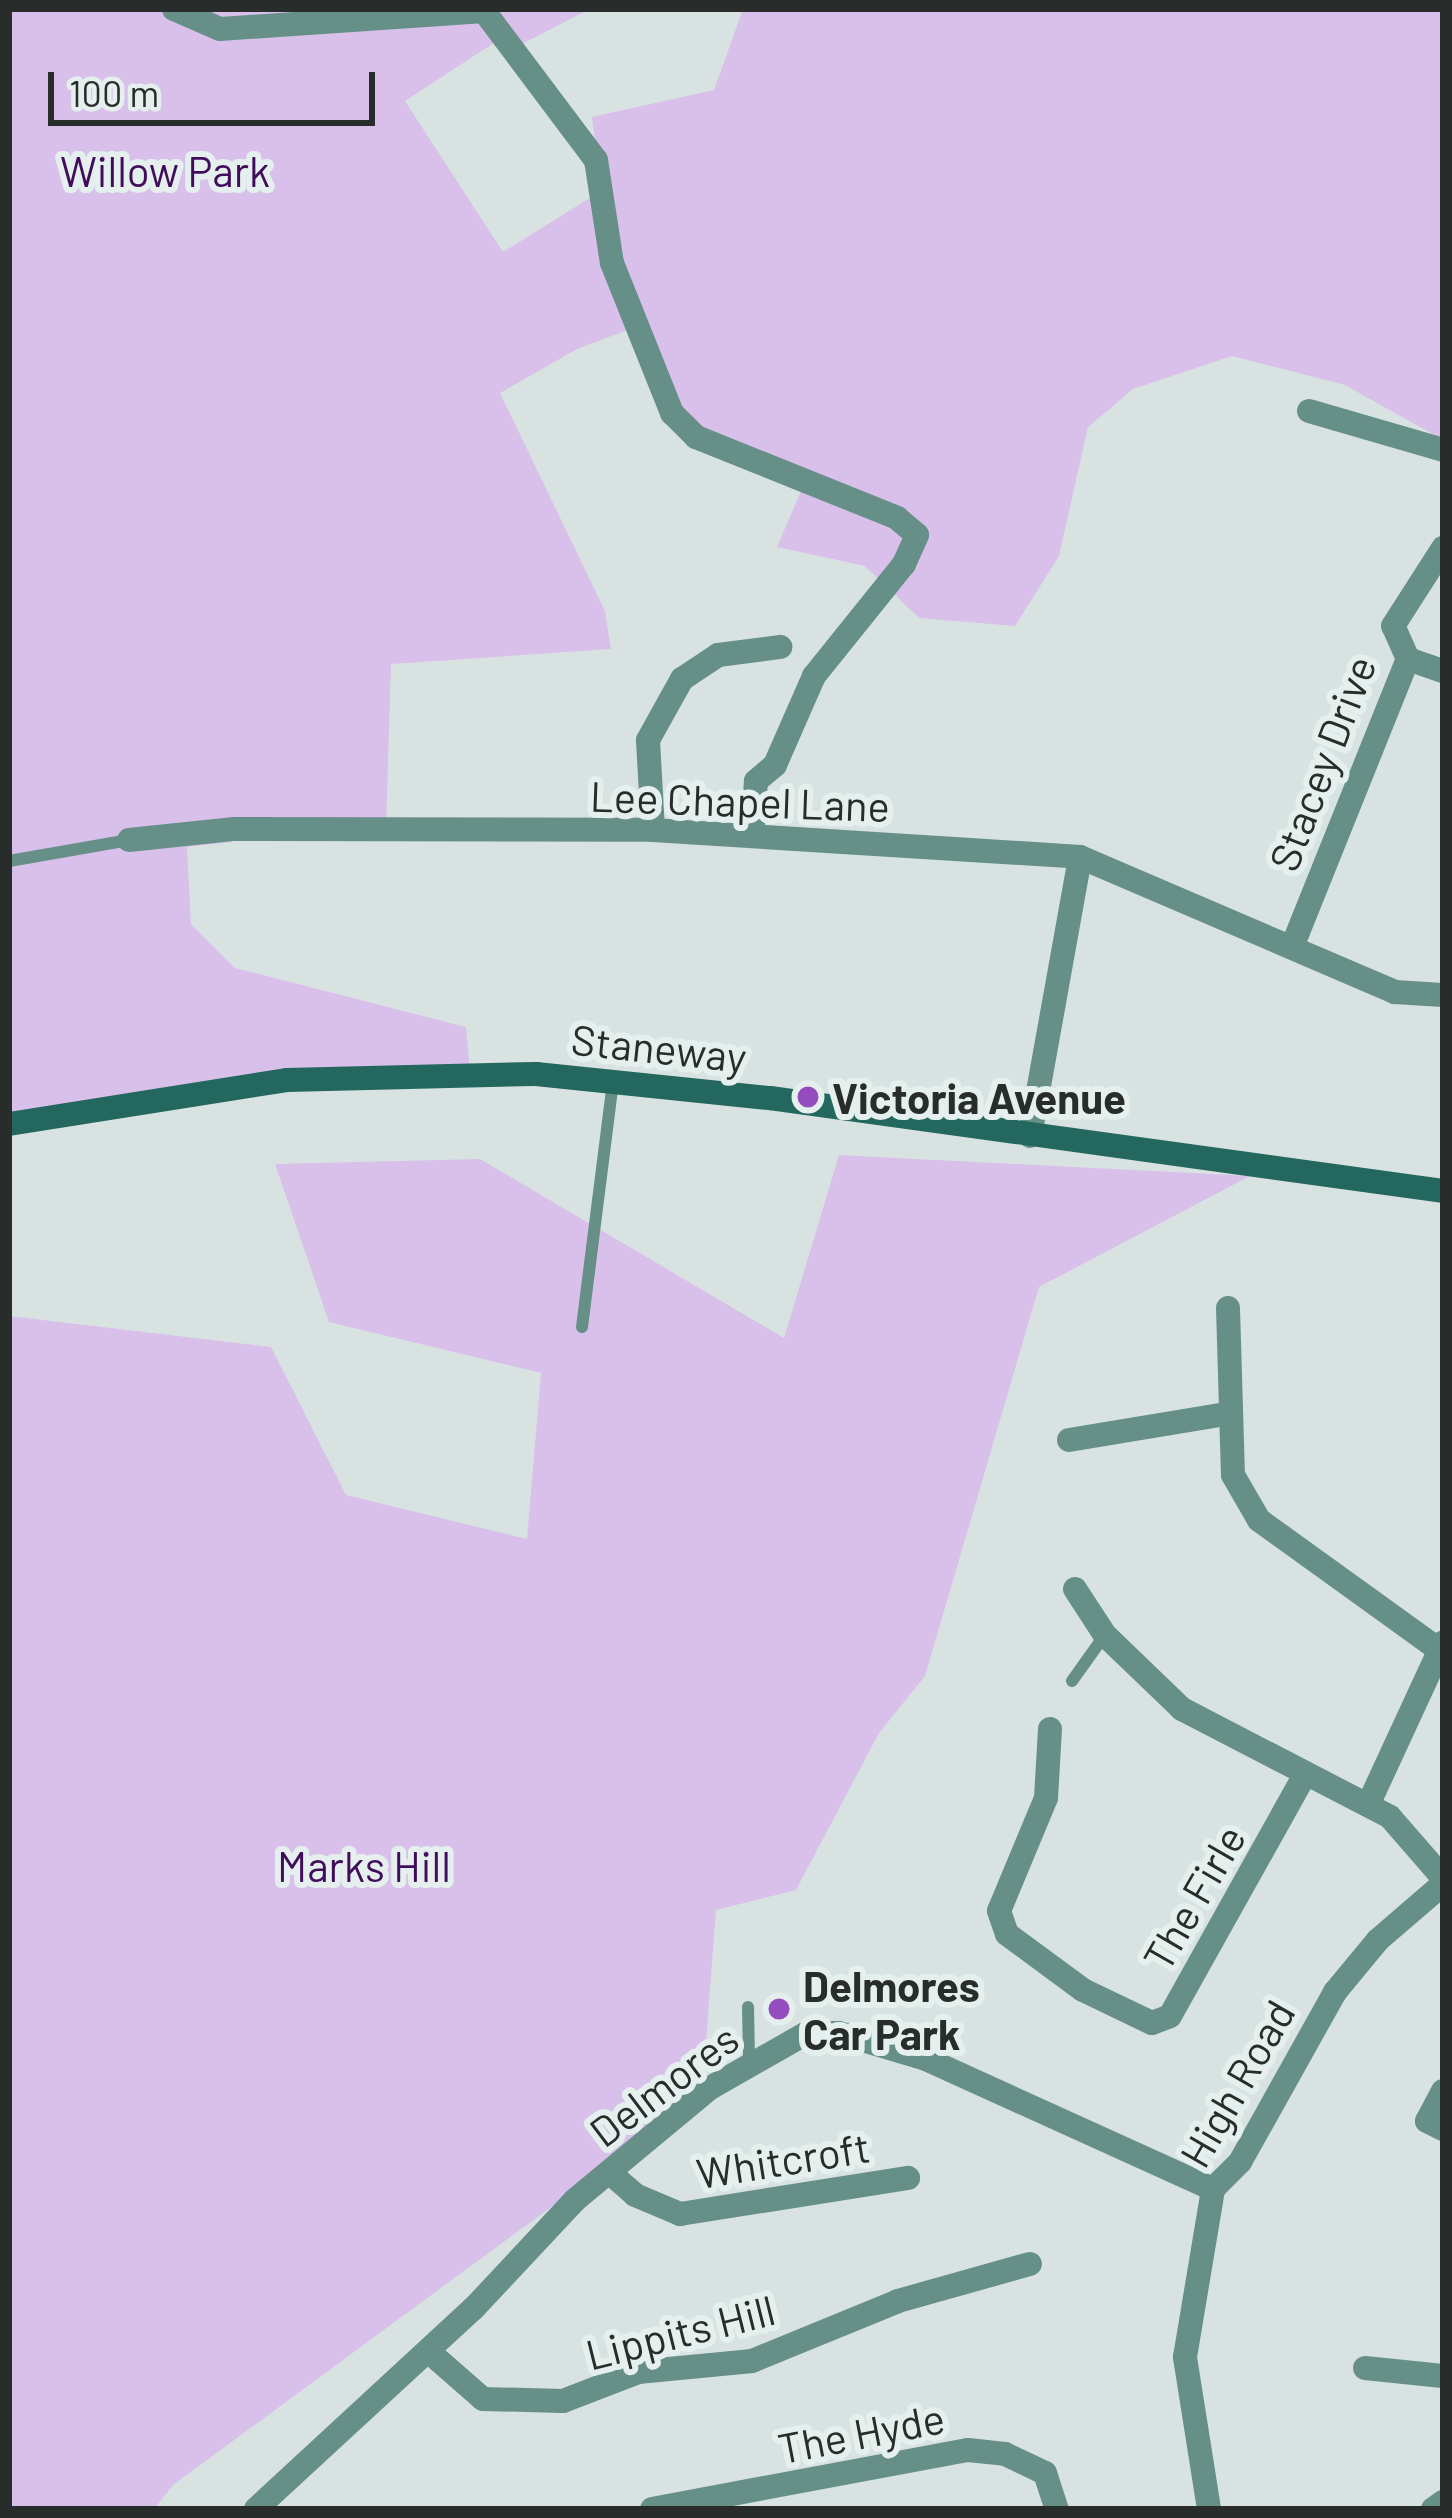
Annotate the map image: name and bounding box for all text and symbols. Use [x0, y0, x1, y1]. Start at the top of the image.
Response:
scale bar [54, 48, 381, 122]
text: 100 m [69, 71, 159, 114]
park label: Willow Park [60, 145, 270, 195]
street label: Stacey Drive [1257, 648, 1385, 878]
street label: Lee Chapel Lane [589, 770, 891, 830]
street label: Staneway [569, 1013, 749, 1081]
place label: Victoria Avenue [832, 1072, 1126, 1122]
marker: Victoria Avenue [795, 1084, 821, 1110]
street label: The Firle [1131, 1816, 1255, 1978]
park label: Marks Hill [277, 1840, 451, 1890]
place label: Delmores Car Park [803, 1960, 980, 2058]
street label: High Road [1168, 1990, 1304, 2176]
marker: Delmores Car Park [766, 1996, 792, 2022]
street label: Delmores [579, 2012, 747, 2156]
street label: Whitcroft [693, 2120, 873, 2198]
street label: Lippits Hill [580, 2283, 780, 2379]
street label: The Hyde [774, 2391, 948, 2473]

